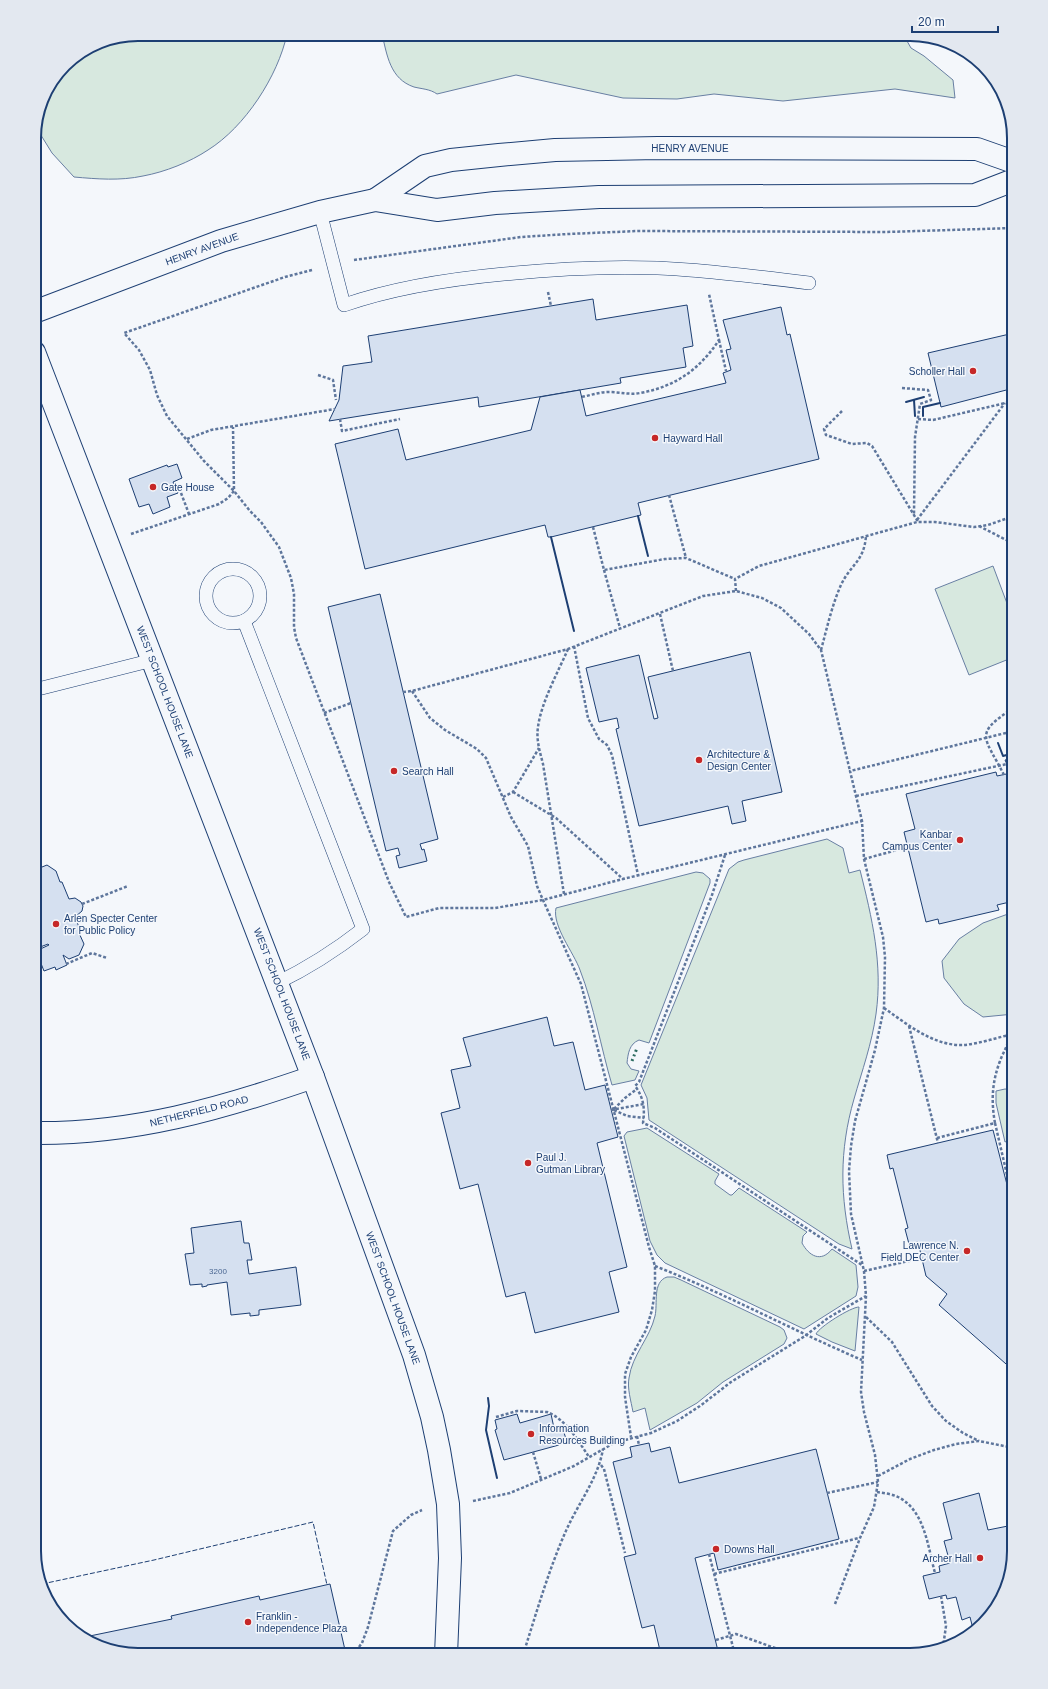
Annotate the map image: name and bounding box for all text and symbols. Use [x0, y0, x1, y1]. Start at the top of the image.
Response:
scale bar [912, 8, 998, 34]
text: 20 m [918, 15, 945, 29]
street label: HENRY AVENUE [651, 143, 729, 154]
street label: HENRY AVENUE [164, 231, 240, 267]
place label: Scholler Hall [909, 366, 965, 377]
marker: Scholler Hall [968, 366, 978, 376]
marker: Hayward Hall [650, 433, 660, 443]
place label: Hayward Hall [663, 433, 722, 444]
marker: Gate House [148, 482, 158, 492]
place label: Gate House [161, 482, 215, 493]
street label: WEST SCHOOL HOUSE LANE [135, 624, 195, 760]
place label: Architecture & Design Center [707, 749, 772, 772]
marker: Architecture & Design Center [694, 755, 704, 765]
marker: Search Hall [389, 766, 399, 776]
place label: Search Hall [402, 766, 454, 777]
place label: Kanbar Campus Center [882, 829, 953, 852]
marker: Kanbar Campus Center [955, 835, 965, 845]
place label: Arlen Specter Center for Public Policy [64, 913, 158, 936]
marker: Arlen Specter Center for Public Policy [51, 919, 61, 929]
street label: WEST SCHOOL HOUSE LANE [252, 926, 312, 1062]
street label: NETHERFIELD ROAD [149, 1093, 249, 1129]
place label: Paul J. Gutman Library [536, 1152, 605, 1175]
marker: Paul J. Gutman Library [523, 1158, 533, 1168]
street label: WEST SCHOOL HOUSE LANE [364, 1230, 422, 1366]
place label: Lawrence N. Field DEC Center [881, 1240, 960, 1263]
marker: Lawrence N. Field DEC Center [962, 1246, 972, 1256]
house number: 3200 [209, 1267, 227, 1276]
place label: Information Resources Building [539, 1423, 625, 1446]
marker: Information Resources Building [526, 1429, 536, 1439]
marker: Downs Hall [711, 1544, 721, 1554]
place label: Downs Hall [724, 1544, 775, 1555]
place label: Archer Hall [923, 1553, 972, 1564]
marker: Archer Hall [975, 1553, 985, 1563]
place label: Franklin - Independence Plaza [256, 1611, 348, 1634]
marker: Franklin - Independence Plaza [243, 1617, 253, 1627]

